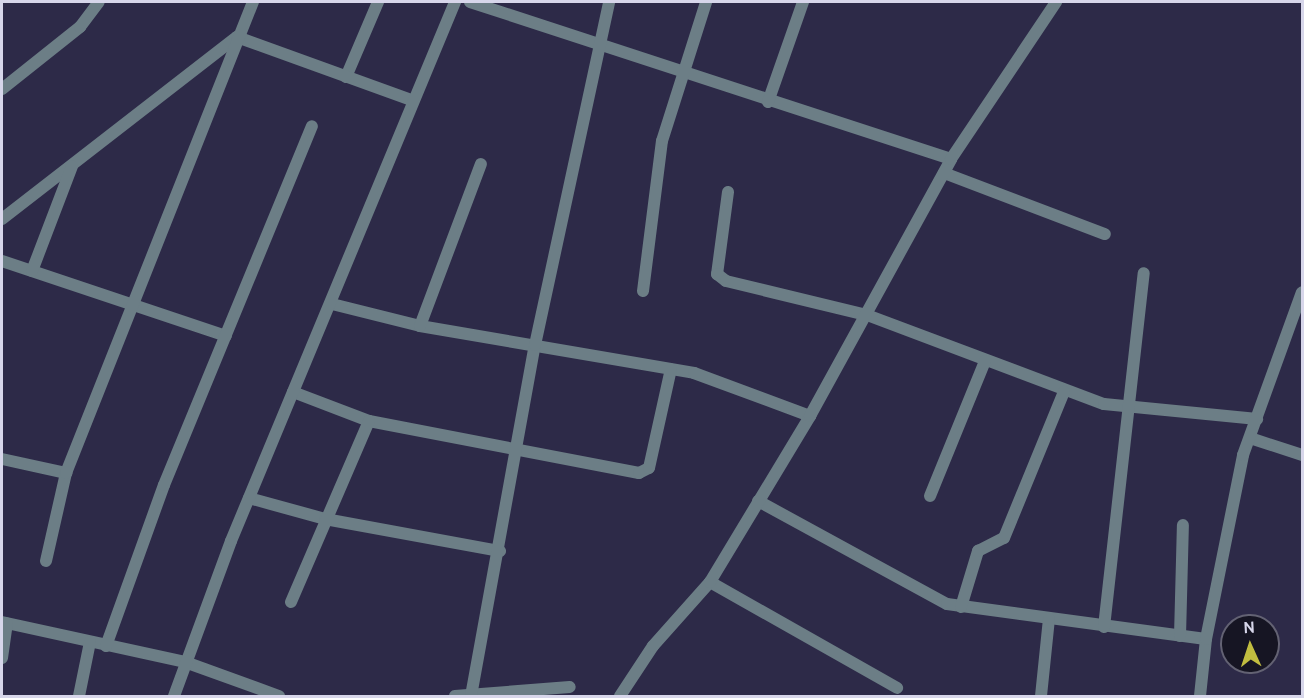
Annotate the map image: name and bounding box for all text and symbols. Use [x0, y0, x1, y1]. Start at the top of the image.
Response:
north arrow [1220, 614, 1280, 674]
text: N [1243, 618, 1255, 637]

